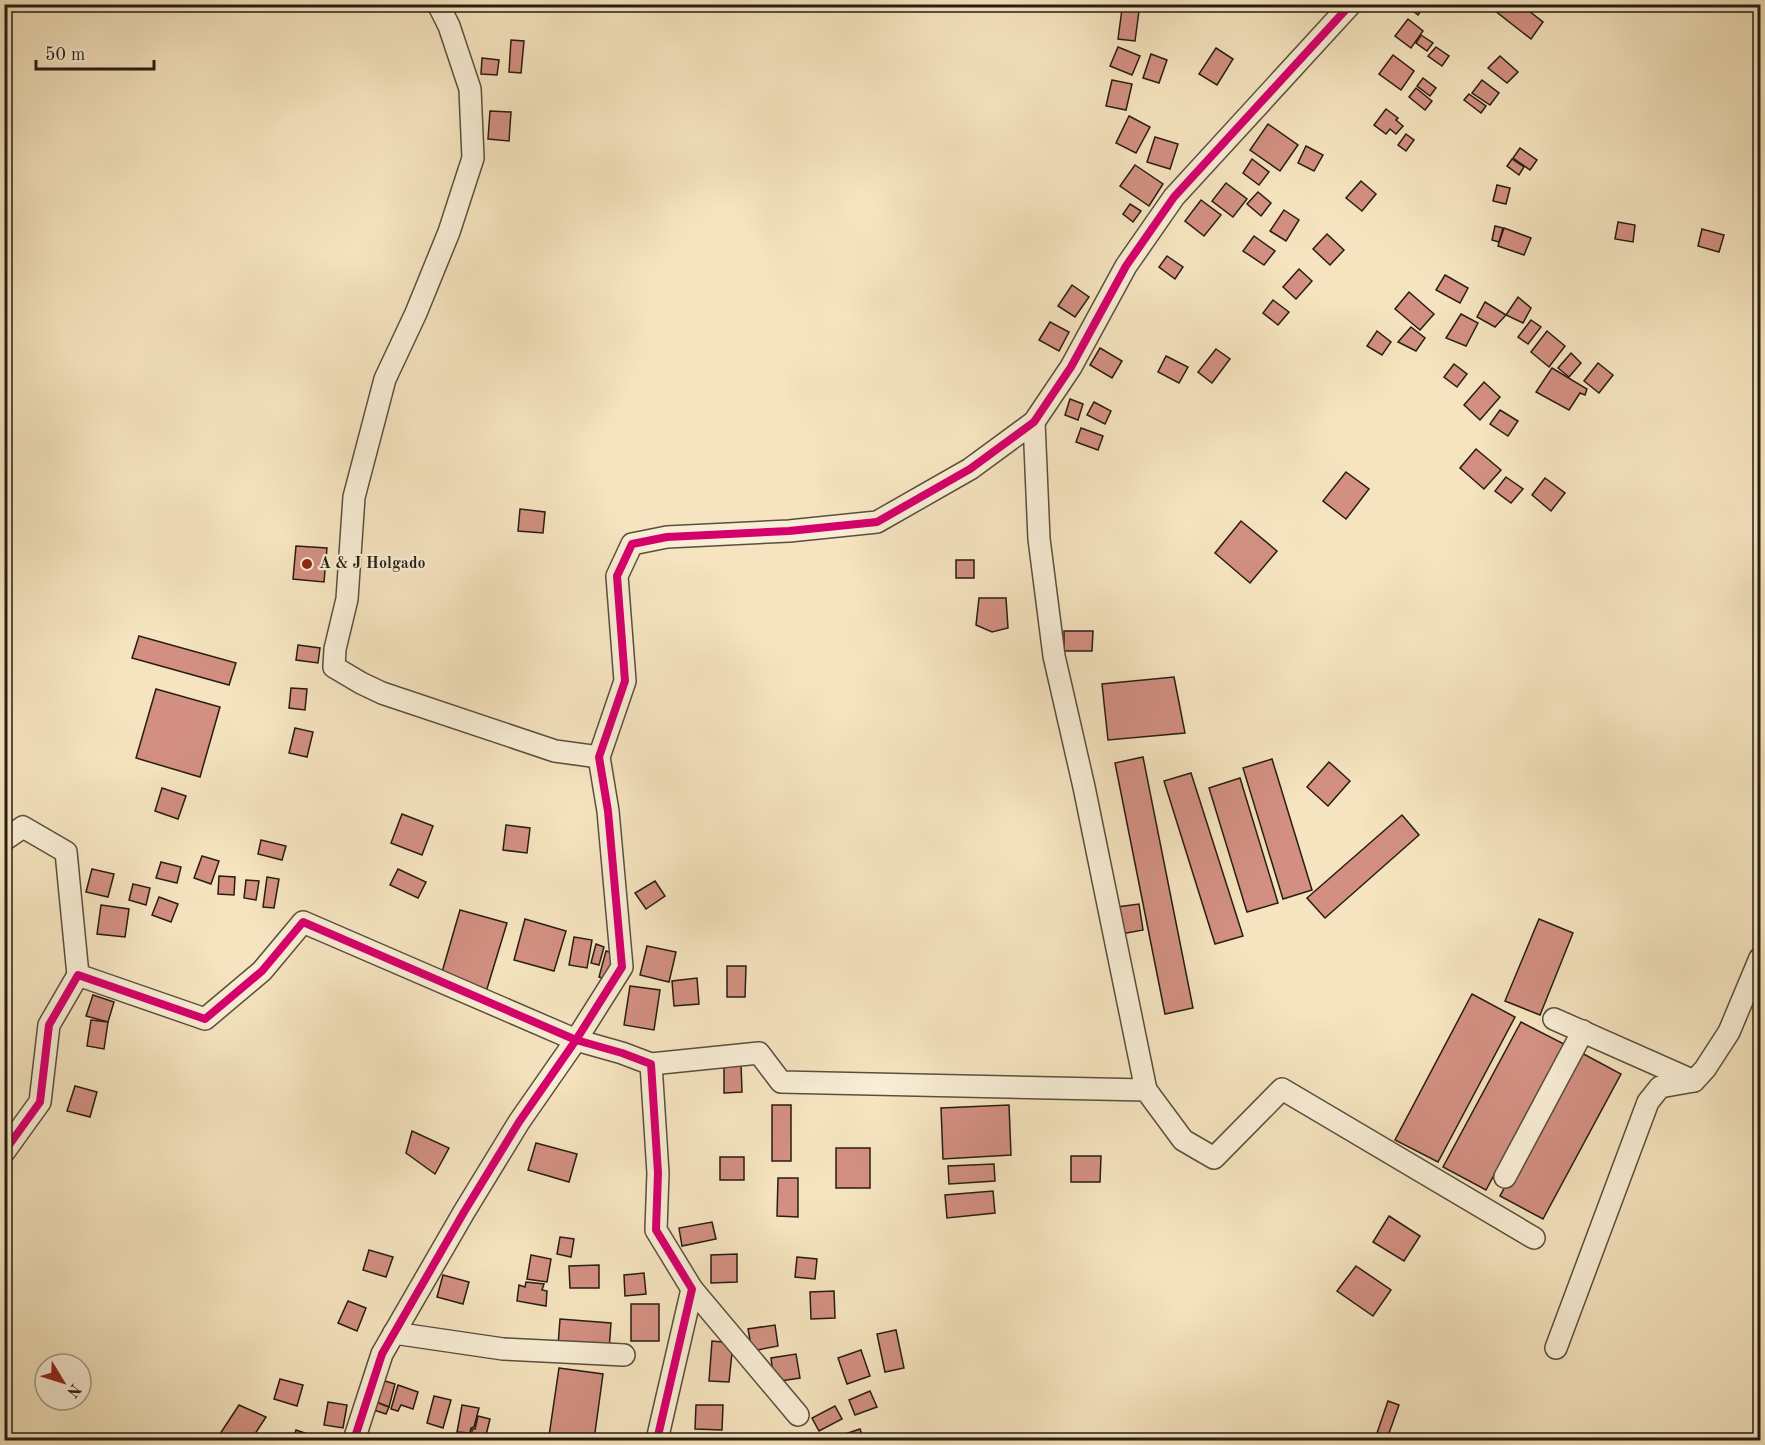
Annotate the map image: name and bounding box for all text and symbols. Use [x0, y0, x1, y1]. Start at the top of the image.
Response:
scale bar [36, 33, 154, 71]
text: 50 m [45, 46, 85, 64]
place label: A & J Holgado [319, 556, 426, 572]
marker: A & J Holgado [300, 557, 314, 571]
north arrow [33, 1352, 93, 1412]
text: N [63, 1380, 83, 1400]

